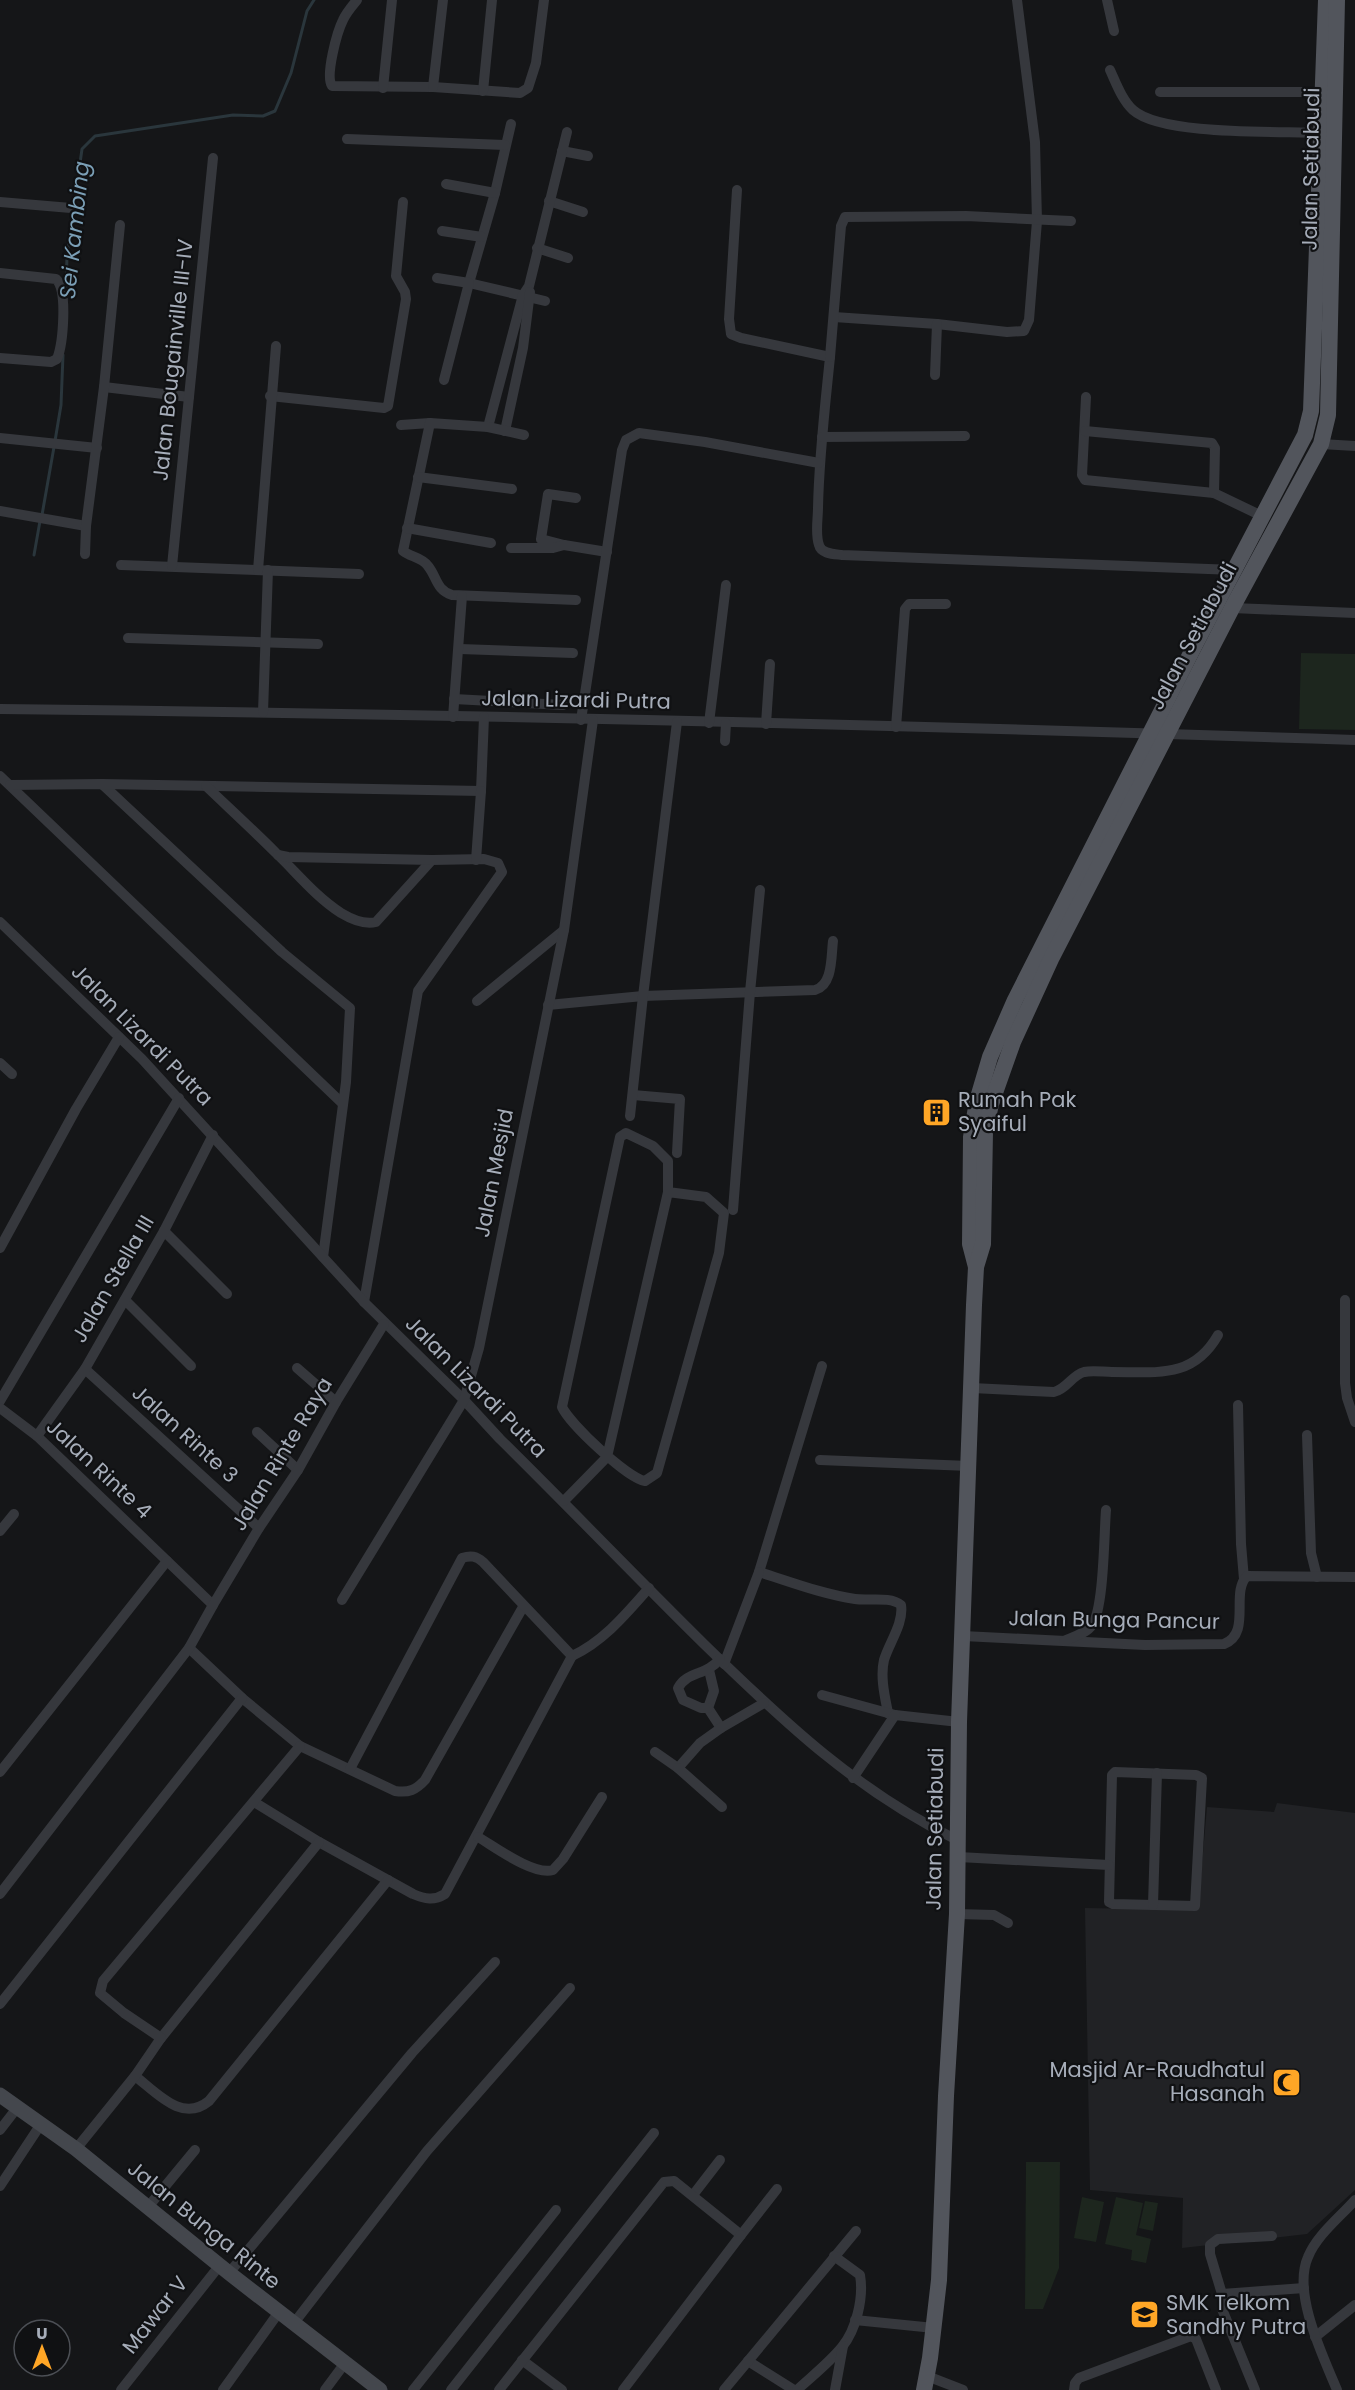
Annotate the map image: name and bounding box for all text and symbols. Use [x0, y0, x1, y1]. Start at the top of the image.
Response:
street label: Jalan Setiabudi [1295, 87, 1326, 251]
water label: Sei Kambing [52, 160, 97, 300]
street label: Jalan Bougainville III-IV [145, 238, 200, 482]
street label: Jalan Setiabudi [1141, 557, 1244, 715]
street label: Jalan Lizardi Putra [481, 683, 671, 716]
street label: Jalan Lizardi Putra [65, 957, 220, 1112]
place label: Rumah Pak Syaiful [958, 1085, 1076, 1138]
building icon: Rumah Pak Syaiful [921, 1096, 953, 1128]
street label: Jalan Mesjid [467, 1106, 520, 1240]
street label: Jalan Stella III [64, 1210, 161, 1348]
street label: Jalan Lizardi Putra [399, 1309, 554, 1464]
street label: Jalan Rinte Raya [224, 1372, 339, 1536]
street label: Jalan Rinte 3 [126, 1378, 245, 1489]
street label: Jalan Rinte 4 [40, 1412, 158, 1525]
street label: Jalan Bunga Pancur [1008, 1603, 1220, 1636]
street label: Jalan Setiabudi [919, 1747, 950, 1911]
place label: Masjid Ar-Raudhatul Hasanah [1050, 2055, 1265, 2108]
mosque icon: Masjid Ar-Raudhatul Hasanah [1270, 2066, 1302, 2098]
street label: Jalan Bunga Rinte [122, 2154, 287, 2296]
street label: Mawar V [115, 2270, 194, 2360]
place label: SMK Telkom Sandhy Putra [1166, 2288, 1306, 2341]
school or university icon: SMK Telkom Sandhy Putra [1129, 2299, 1161, 2331]
north arrow [12, 2318, 72, 2378]
text: U [36, 2322, 48, 2345]

